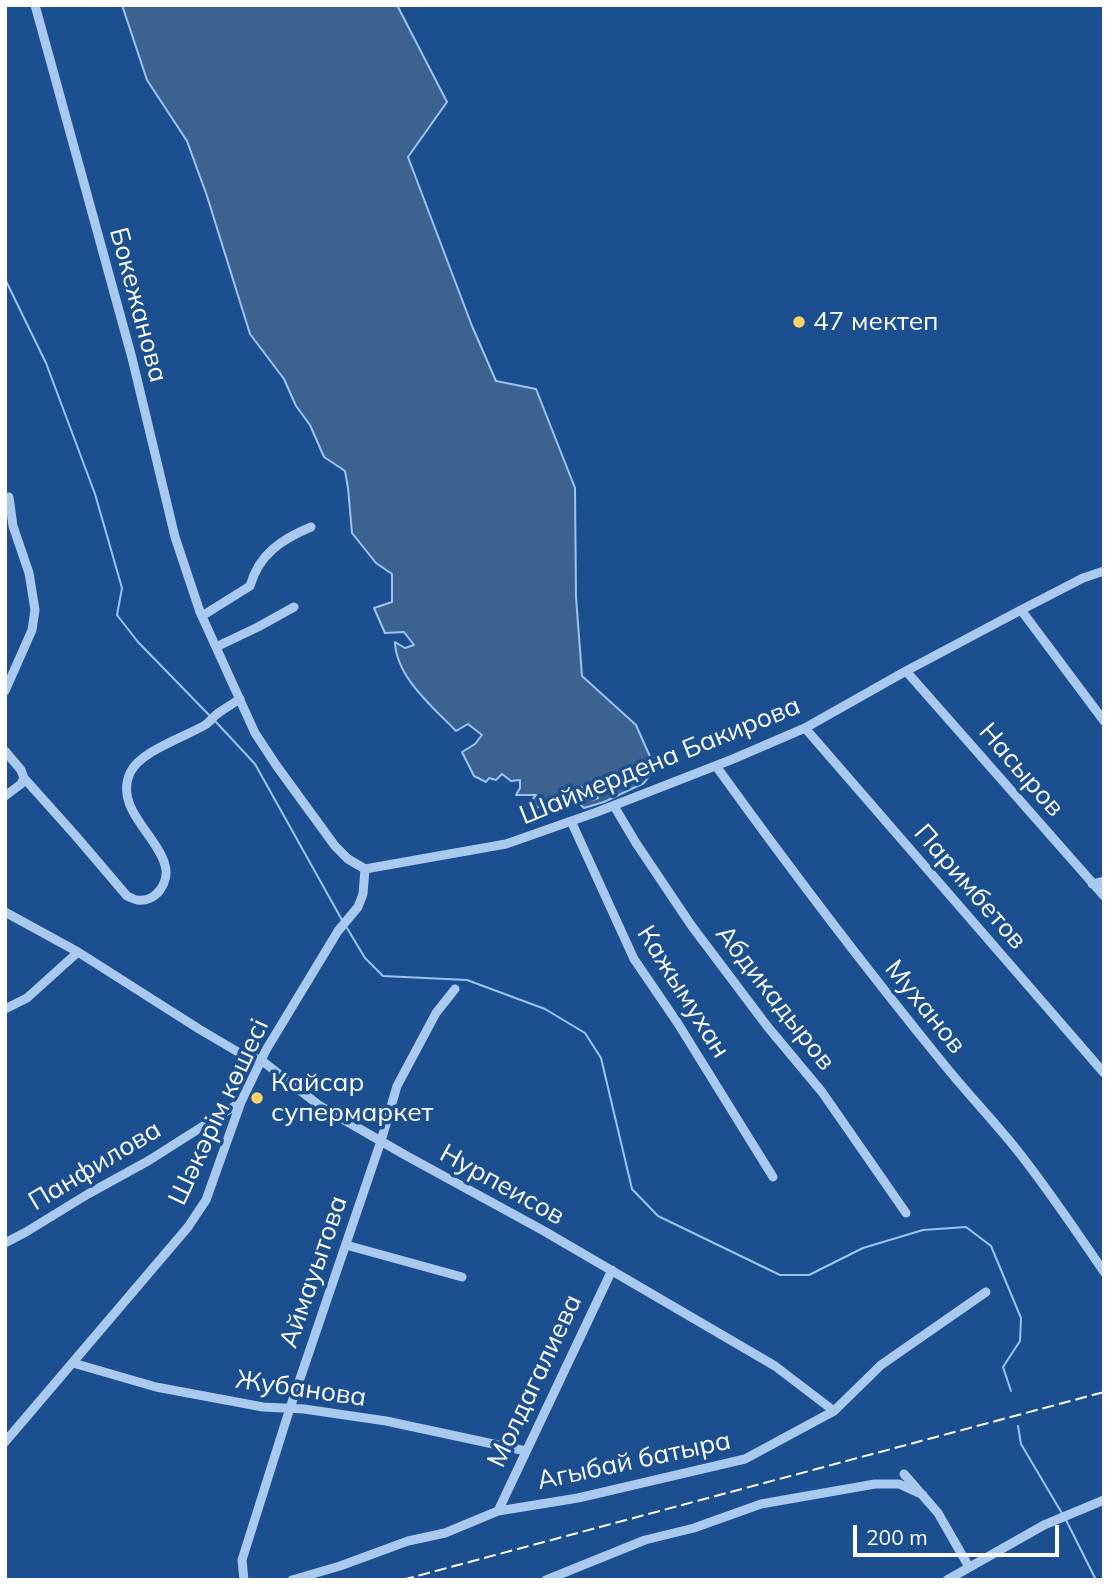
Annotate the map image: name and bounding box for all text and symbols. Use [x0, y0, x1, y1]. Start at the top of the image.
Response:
street label: Бокежанова [102, 224, 174, 386]
place label: 47 мектеп [813, 306, 939, 338]
marker: 47 мектеп [791, 314, 807, 330]
street label: Шаймердена Бакирова [515, 690, 805, 832]
street label: Насыров [972, 717, 1070, 823]
street label: Паримбетов [907, 818, 1033, 956]
street label: Абдикадыров [709, 919, 841, 1077]
street label: Кажымухан [630, 920, 736, 1064]
street label: Муханов [878, 954, 972, 1060]
street label: Шәкәрім көшесі [162, 1014, 276, 1210]
place label: Кайсар супермаркет [271, 1067, 433, 1128]
marker: Кайсар супермаркет [249, 1090, 265, 1106]
street label: Панфилова [23, 1114, 167, 1218]
street label: Нурпеисов [434, 1138, 570, 1232]
street label: Аймауытова [273, 1192, 355, 1352]
street label: Молдагалиева [481, 1290, 589, 1472]
street label: Жубанова [234, 1364, 368, 1414]
street label: Агыбай батыра [534, 1425, 734, 1497]
scale bar [857, 1512, 1064, 1556]
text: 200 m [866, 1524, 928, 1550]

